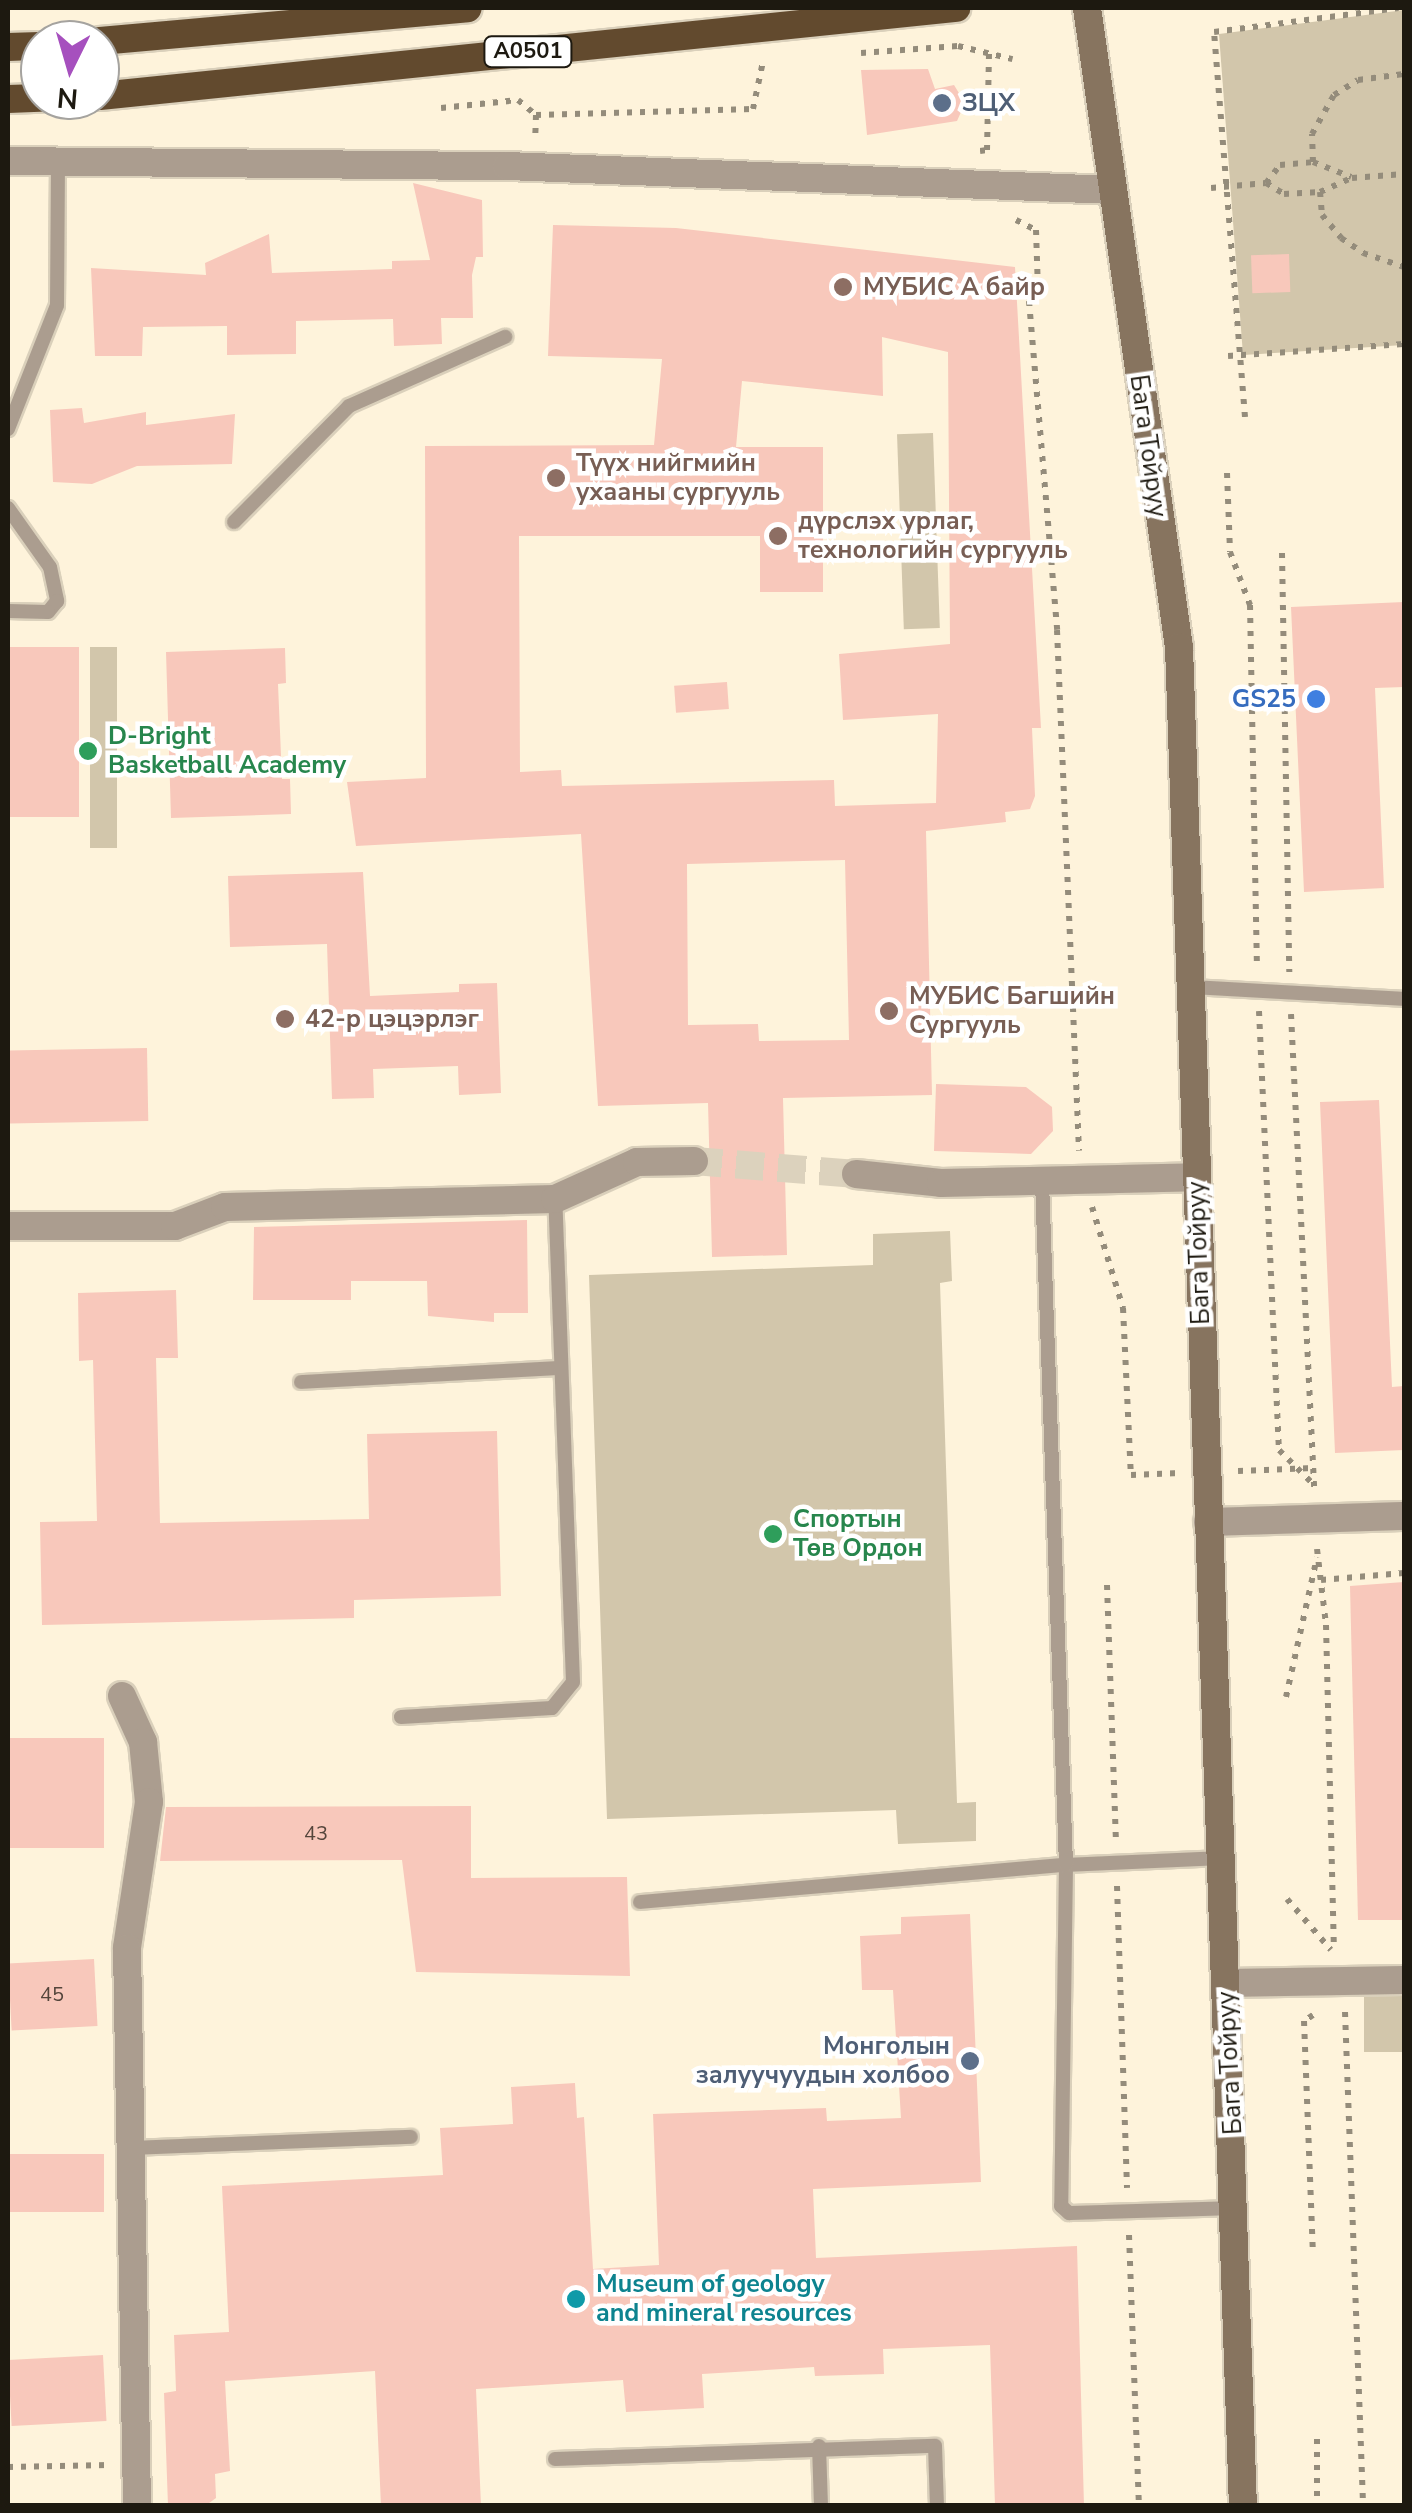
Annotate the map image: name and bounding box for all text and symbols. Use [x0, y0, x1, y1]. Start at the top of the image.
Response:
north arrow [20, 20, 120, 120]
road number: A0501 [483, 35, 573, 69]
text: N [55, 78, 80, 118]
place label: ЗЦХ [962, 88, 1015, 118]
marker: ЗЦХ [931, 92, 953, 114]
place label: МУБИС А байр [863, 272, 1045, 302]
marker: МУБИС А байр [832, 276, 854, 298]
street label: Бага Тойруу [1123, 373, 1173, 519]
place label: Түүх нийгмийн ухааны сургууль [576, 449, 780, 508]
marker: Түүх нийгмийн ухааны сургууль [545, 467, 567, 489]
place label: дүрслэх урлаг, технологийн сургууль [798, 507, 1068, 566]
marker: дүрслэх урлаг, технологийн сургууль [767, 525, 789, 547]
place label: GS25 [1232, 684, 1296, 714]
marker: GS25 [1305, 688, 1327, 710]
place label: D-Bright Basketball Academy [108, 722, 346, 781]
marker: D-Bright Basketball Academy [77, 740, 99, 762]
place label: МУБИС Багшийн Сургууль [909, 982, 1115, 1041]
marker: МУБИС Багшийн Сургууль [878, 1000, 900, 1022]
place label: 42-р цэцэрлэг [305, 1004, 479, 1034]
marker: 42-р цэцэрлэг [274, 1008, 296, 1030]
street label: Бага Тойруу [1182, 1181, 1216, 1325]
place label: Спортын Төв Ордон [793, 1505, 923, 1564]
marker: Спортын Төв Ордон [762, 1523, 784, 1545]
house number: 43 [304, 1821, 328, 1845]
house number: 45 [40, 1982, 64, 2006]
street label: Бага Тойруу [1211, 1991, 1249, 2135]
place label: Монголын залуучуудын холбоо [696, 2032, 950, 2091]
marker: Монголын залуучуудын холбоо [959, 2050, 981, 2072]
place label: Museum of geology and mineral resources [596, 2270, 852, 2329]
marker: Museum of geology and mineral resources [565, 2288, 587, 2310]

